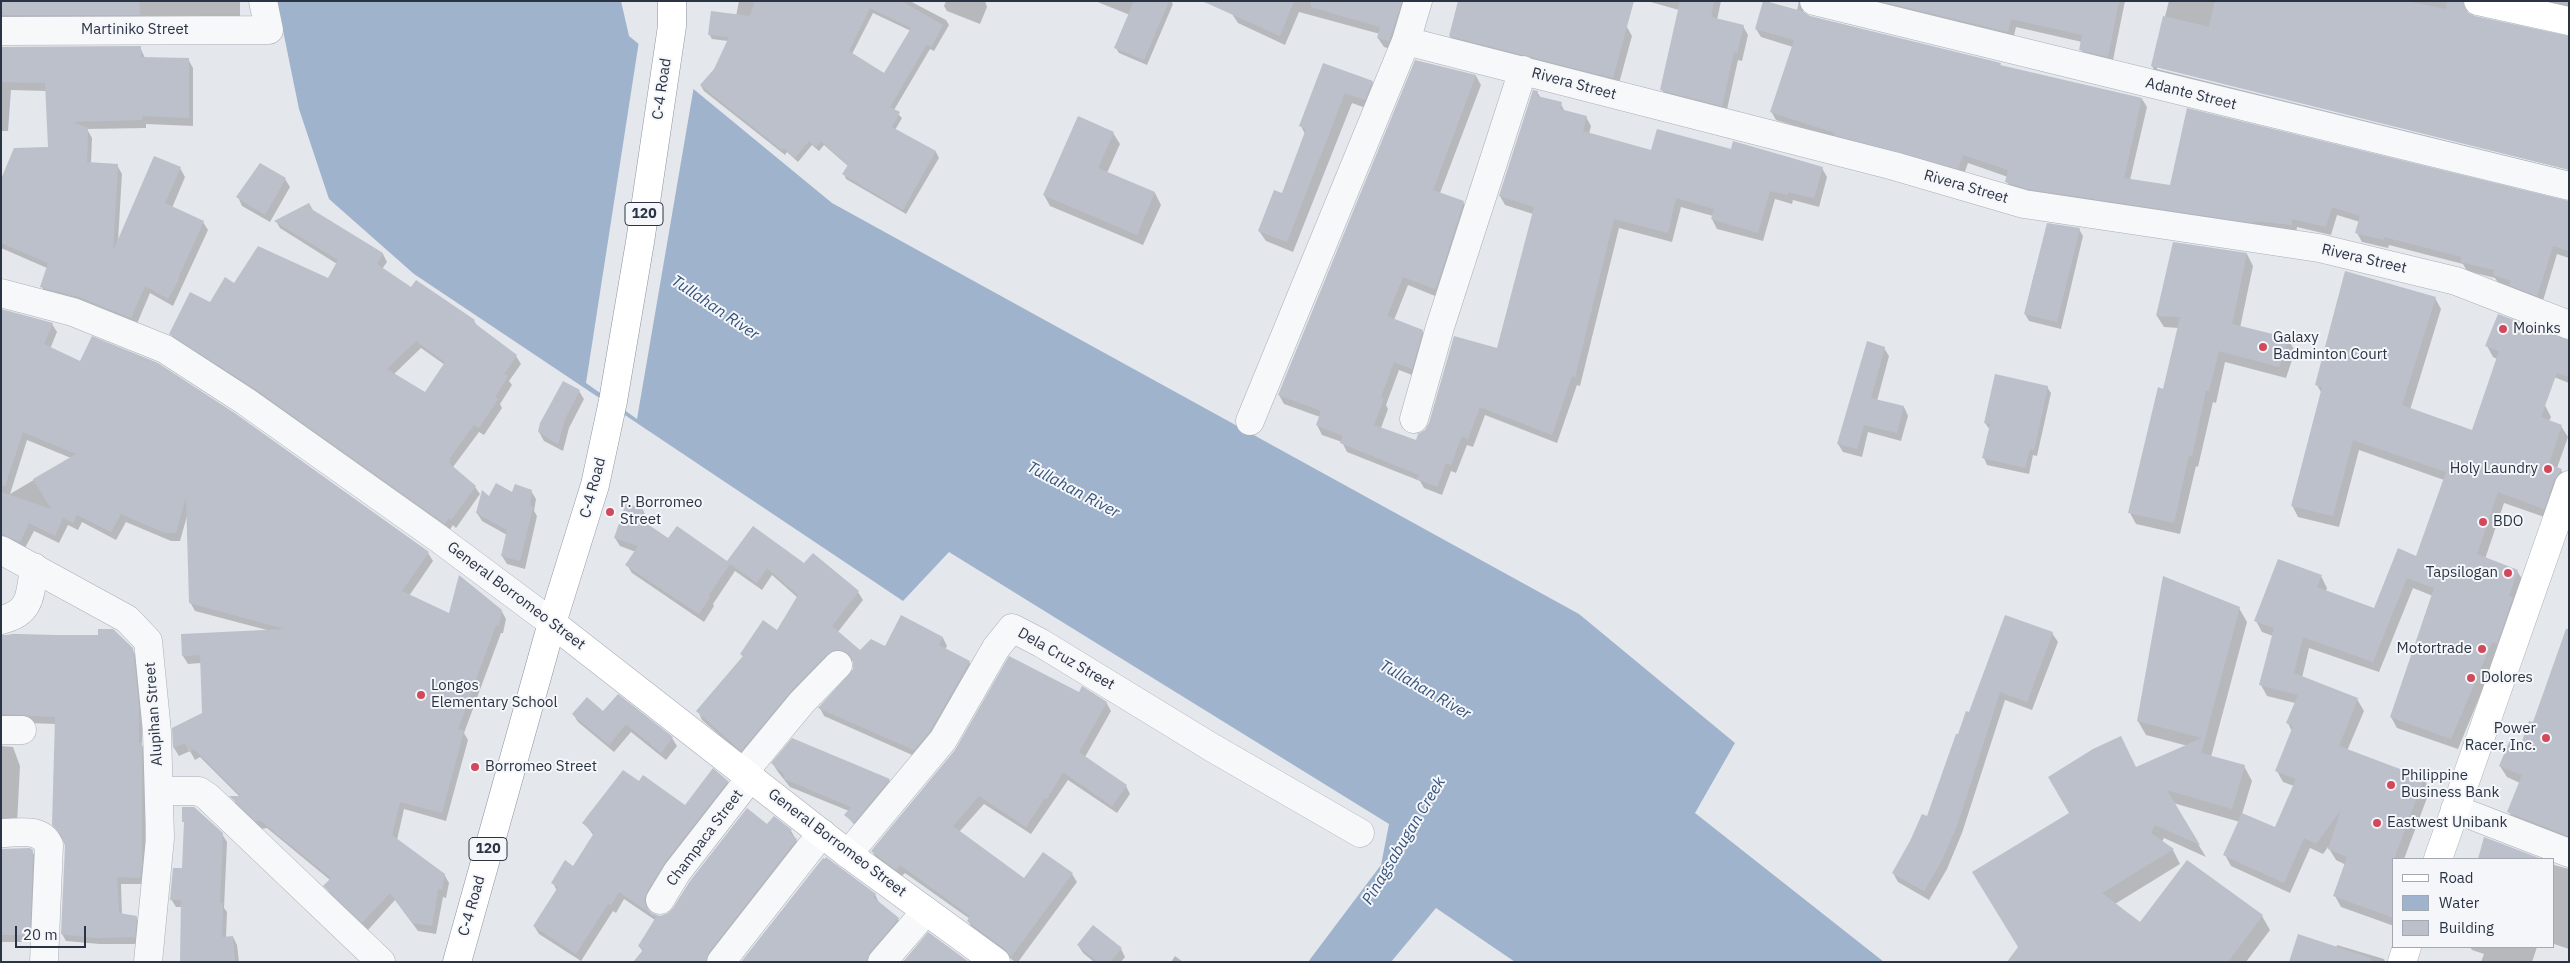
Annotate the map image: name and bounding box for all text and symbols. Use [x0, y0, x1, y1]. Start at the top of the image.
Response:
street label: Martiniko Street [81, 21, 189, 39]
street label: C-4 Road [649, 57, 675, 121]
street label: Rivera Street [1530, 64, 1618, 104]
street label: Adante Street [2144, 74, 2238, 114]
street label: Rivera Street [1922, 166, 2010, 208]
road number: 120 [625, 202, 663, 225]
street label: Rivera Street [2320, 240, 2408, 278]
water label: Tullahan River [667, 272, 763, 344]
place label: Moinks [2513, 320, 2561, 338]
marker: Moinks [2497, 323, 2509, 335]
place label: Galaxy Badminton Court [2273, 329, 2388, 364]
marker: Galaxy Badminton Court [2257, 341, 2269, 353]
street label: C-4 Road [576, 456, 610, 520]
water label: Tullahan River [1024, 458, 1122, 522]
place label: Holy Laundry [2450, 460, 2538, 478]
marker: Holy Laundry [2542, 463, 2554, 475]
place label: P. Borromeo Street [620, 494, 702, 529]
marker: P. Borromeo Street [604, 506, 616, 518]
place label: BDO [2493, 513, 2523, 531]
marker: BDO [2477, 516, 2489, 528]
street label: General Borromeo Street [443, 538, 589, 654]
place label: Tapsilogan [2426, 564, 2498, 582]
marker: Tapsilogan [2502, 567, 2514, 579]
street label: Dela Cruz Street [1014, 624, 1118, 694]
place label: Motortrade [2397, 640, 2472, 658]
marker: Motortrade [2476, 643, 2488, 655]
water label: Tullahan River [1376, 656, 1474, 724]
street label: Alupihan Street [141, 661, 167, 767]
place label: Dolores [2481, 669, 2533, 687]
marker: Dolores [2465, 672, 2477, 684]
place label: Longos Elementary School [431, 677, 558, 712]
marker: Longos Elementary School [415, 689, 427, 701]
place label: Power Racer, Inc. [2465, 720, 2536, 755]
marker: Power Racer, Inc. [2540, 732, 2552, 744]
place label: Borromeo Street [485, 758, 597, 776]
marker: Borromeo Street [469, 761, 481, 773]
place label: Philippine Business Bank [2401, 767, 2499, 802]
water label: Pinagsabugan Creek [1358, 774, 1450, 908]
marker: Philippine Business Bank [2385, 779, 2397, 791]
street label: General Borromeo Street [764, 785, 910, 901]
street label: Champaca Street [663, 786, 747, 890]
place label: Eastwest Unibank [2387, 814, 2507, 832]
marker: Eastwest Unibank [2371, 817, 2383, 829]
road number: 120 [469, 838, 507, 861]
legend [2392, 858, 2555, 948]
text: Road [2439, 868, 2474, 887]
street label: C-4 Road [455, 874, 489, 938]
text: Water [2439, 893, 2479, 912]
scale bar [18, 916, 89, 948]
text: Building [2439, 918, 2494, 937]
text: 20 m [23, 925, 58, 944]

